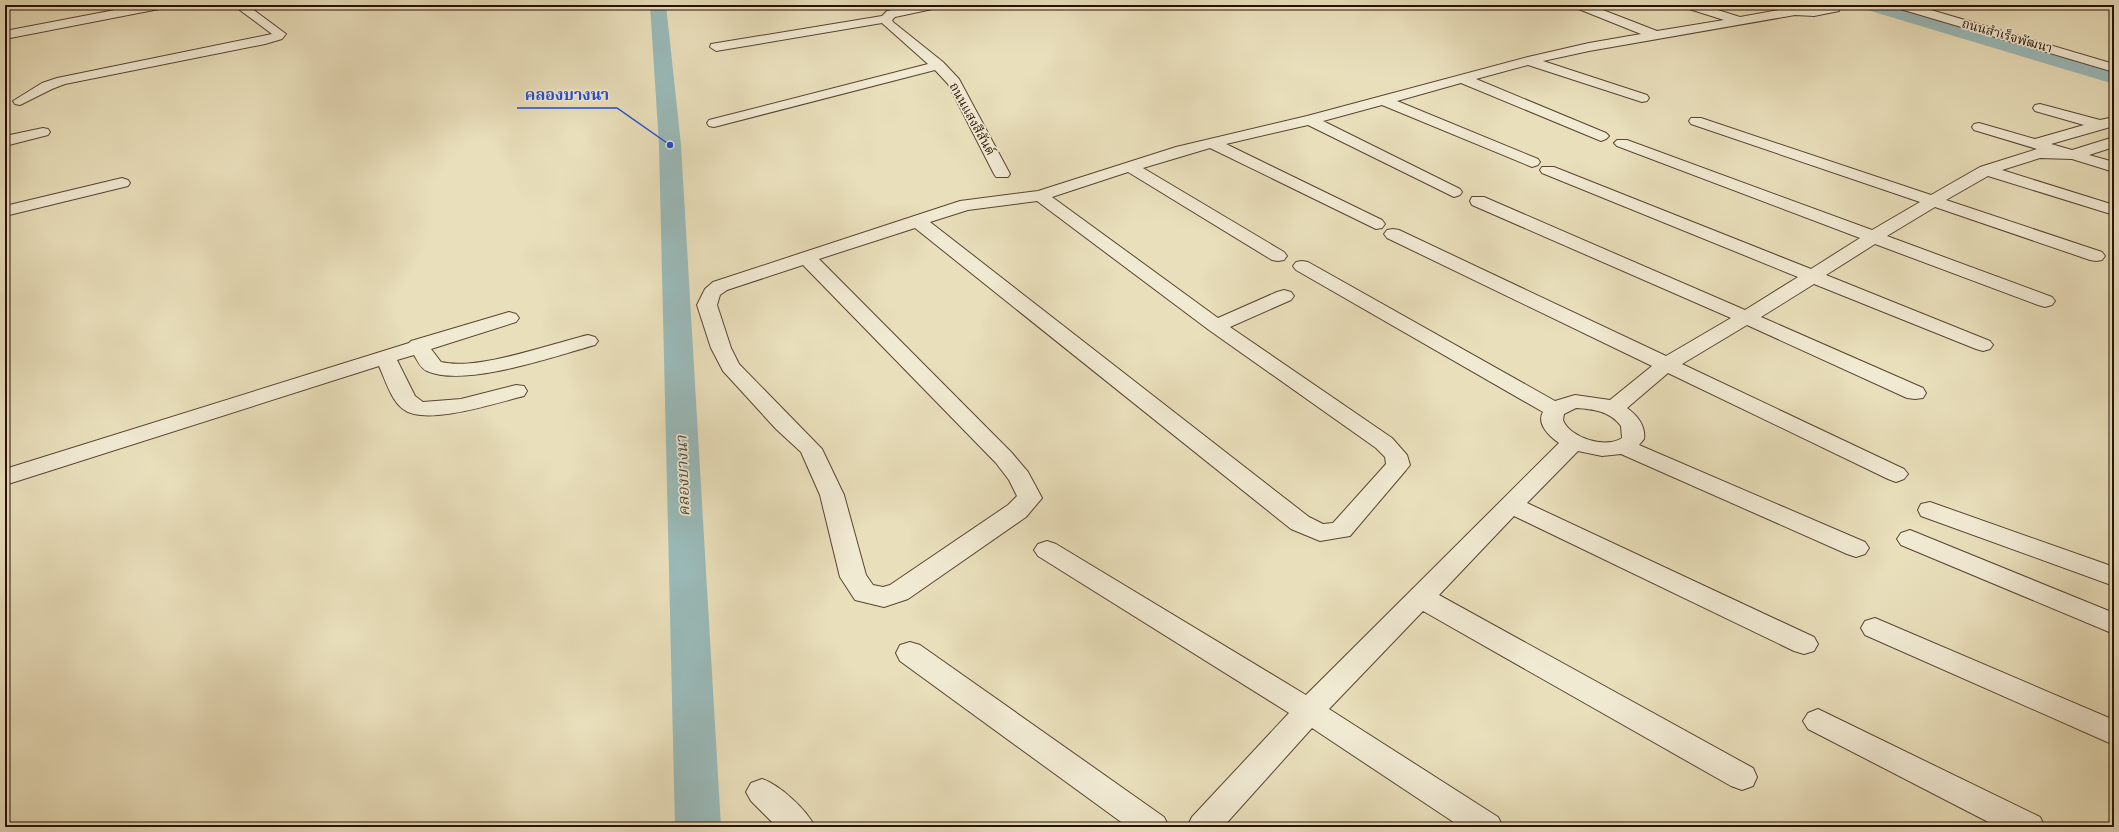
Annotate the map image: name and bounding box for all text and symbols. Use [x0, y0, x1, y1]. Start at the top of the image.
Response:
street label: ถนนสำเร็จพัฒนา [1960, 15, 2054, 57]
callout: คลองบางนา [517, 80, 617, 108]
street label: ถนนแสงสีสันต์ [945, 80, 999, 158]
text: คลองบางนา [525, 85, 609, 105]
water label: คลองบางนา [672, 434, 694, 517]

